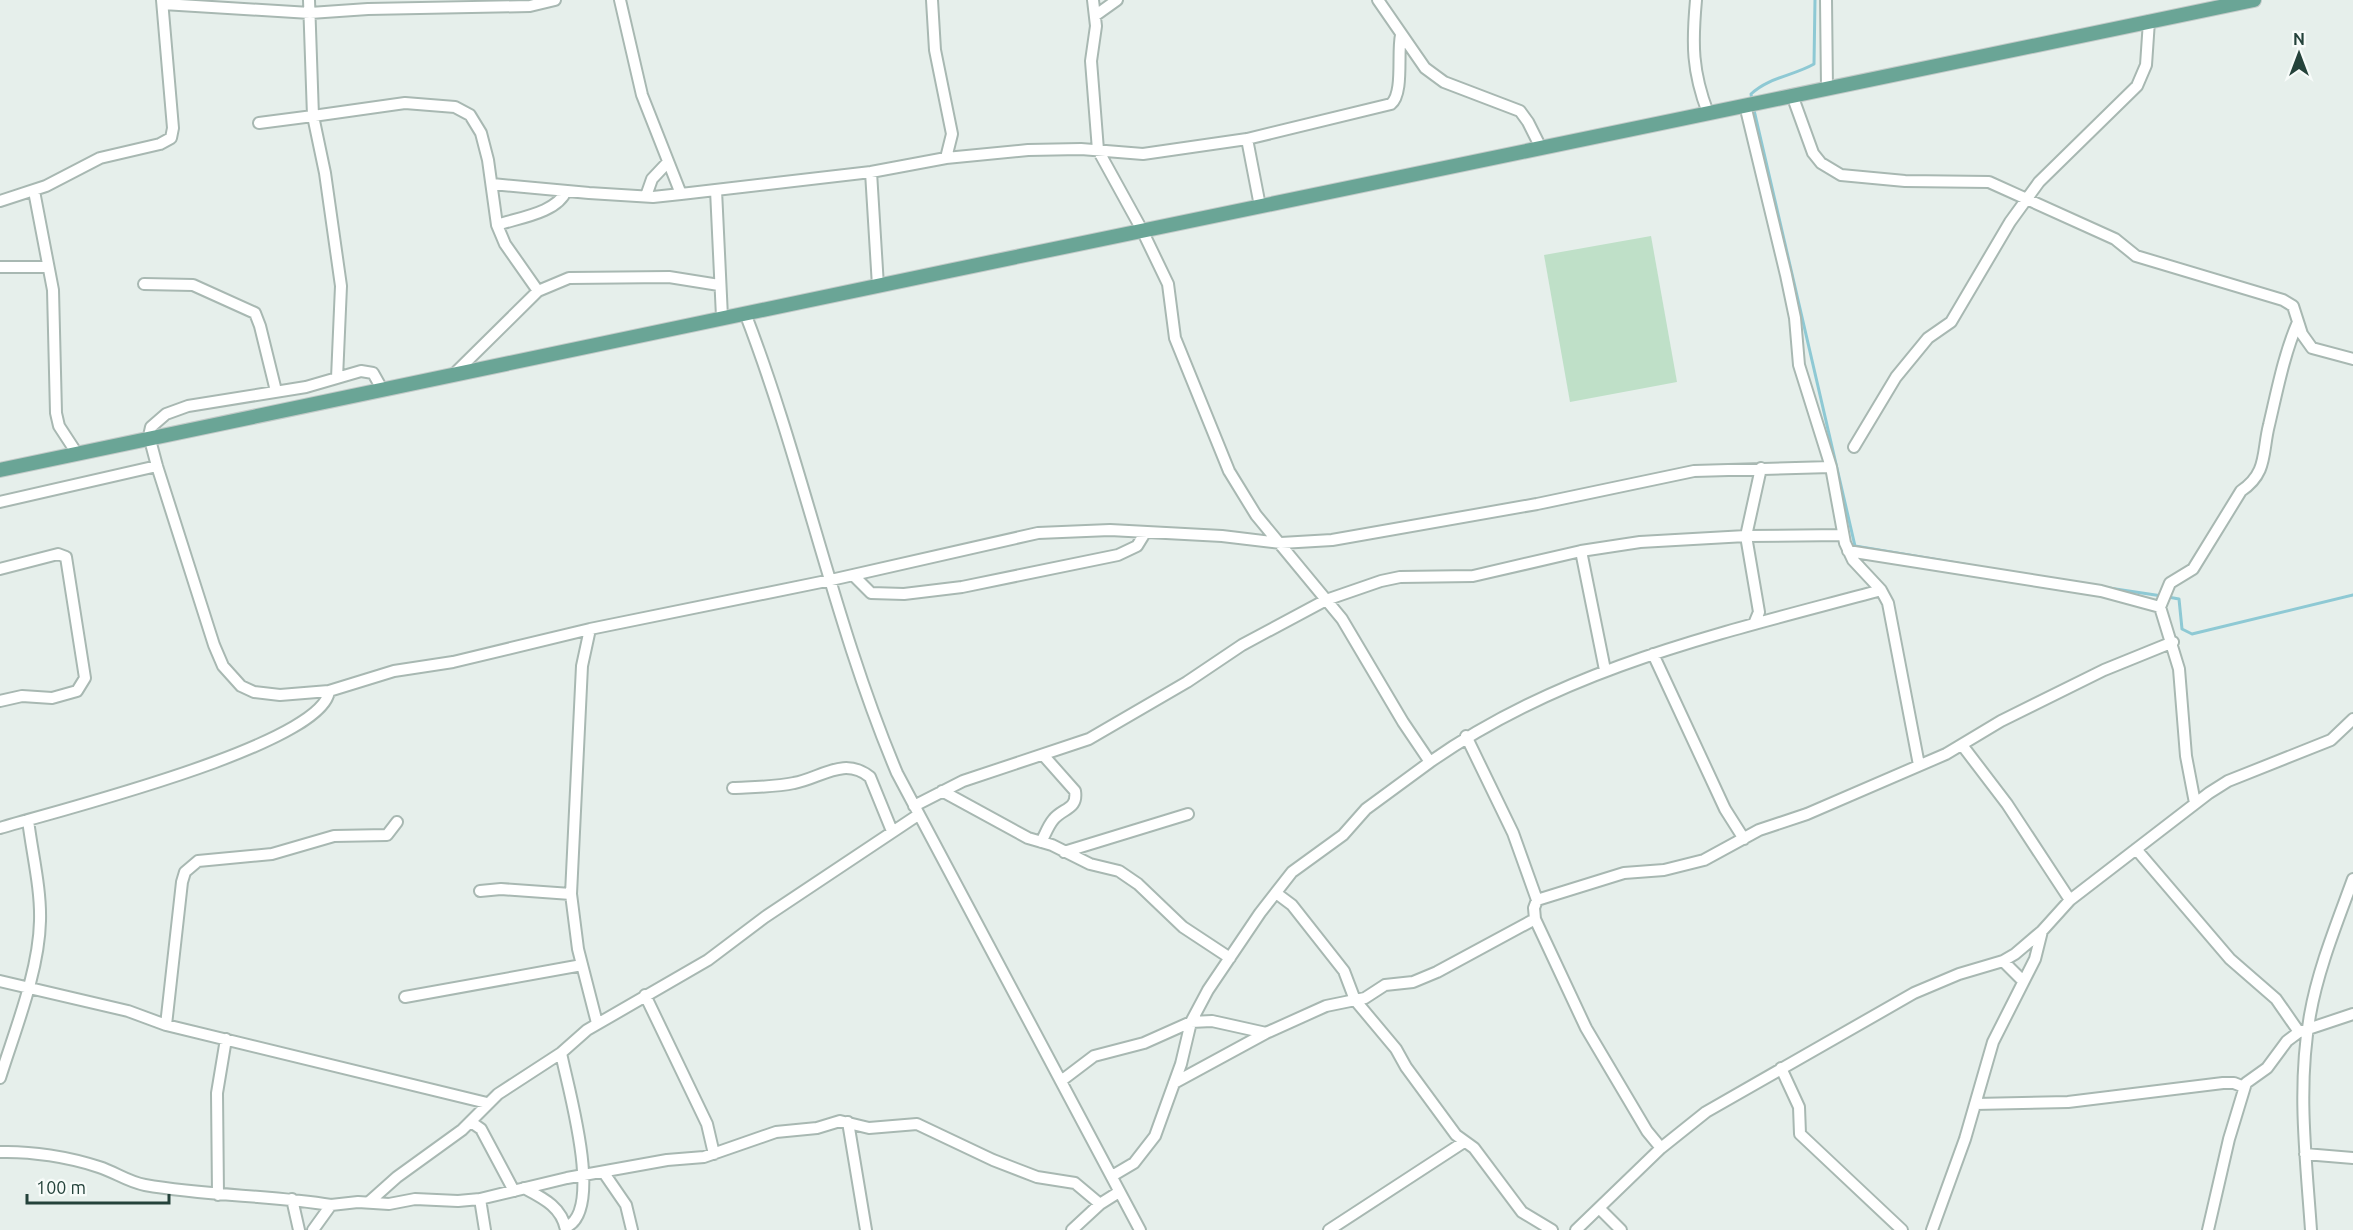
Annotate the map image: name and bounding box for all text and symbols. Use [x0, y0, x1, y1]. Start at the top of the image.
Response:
north arrow [2269, 24, 2329, 84]
text: N [2293, 30, 2305, 48]
scale bar [27, 1167, 170, 1205]
text: 100 m [36, 1177, 86, 1197]

